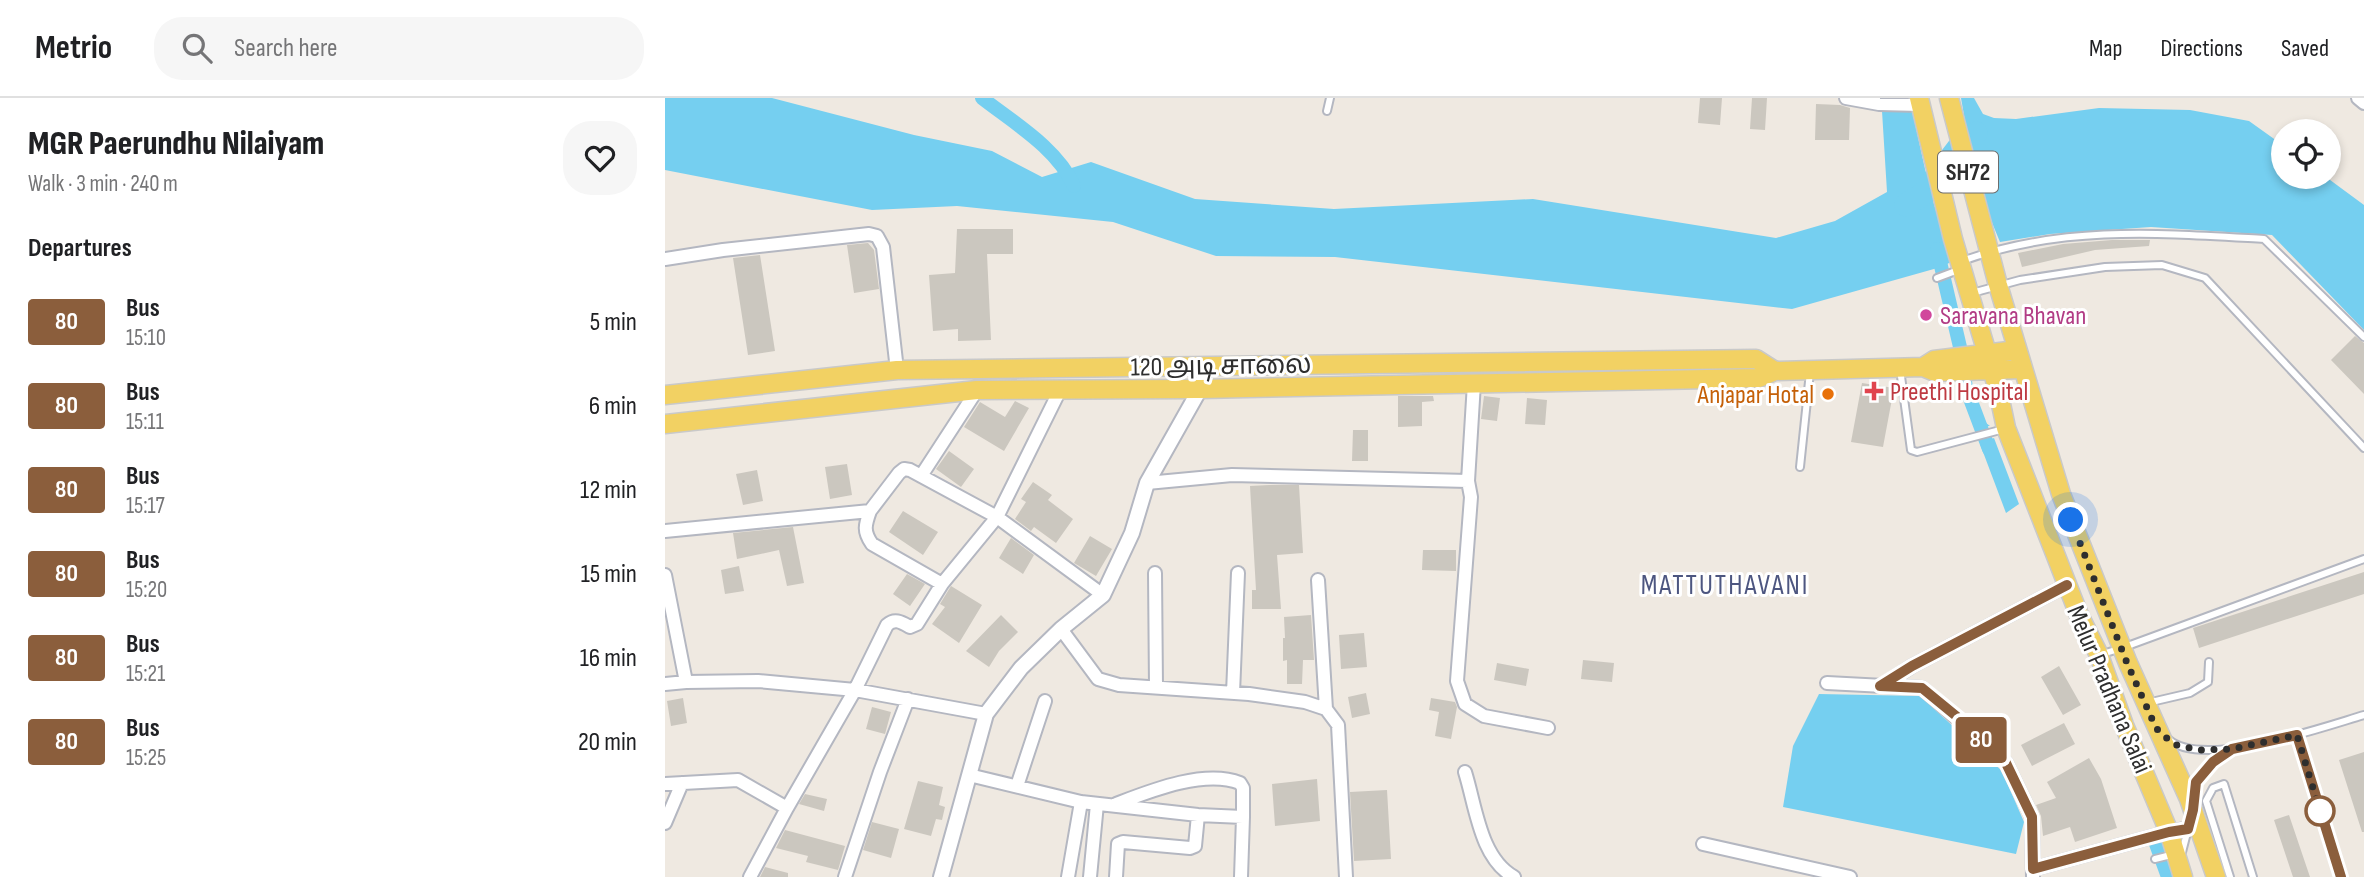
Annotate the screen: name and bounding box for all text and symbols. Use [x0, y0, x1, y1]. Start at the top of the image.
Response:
search box [154, 17, 644, 80]
text: Metrio [35, 28, 112, 68]
icon: search [178, 29, 216, 67]
text: Search here [234, 33, 337, 64]
text: Map [2089, 34, 2122, 63]
text: Directions [2160, 34, 2243, 63]
text: Saved [2281, 34, 2329, 63]
map controls [2271, 119, 2341, 189]
button: locate [2271, 119, 2341, 189]
button: heart [563, 121, 637, 195]
text: MGR Paerundhu Nilaiyam [28, 124, 324, 164]
road number: SH72 [1938, 152, 1998, 192]
text: Walk · 3 min · 240 m [28, 170, 178, 198]
text: Departures [28, 233, 132, 264]
text: Bus [126, 293, 160, 324]
place label: Saravana Bhavan [1940, 301, 2086, 332]
text: 80 [55, 307, 78, 336]
text: 5 min [590, 307, 637, 338]
marker: Saravana Bhavan [1918, 307, 1934, 323]
text: 15:10 [126, 324, 166, 352]
street label: 120 அடி சாலை [1130, 349, 1312, 384]
text: Bus [126, 377, 160, 408]
place label: Preethi Hospital [1890, 377, 2028, 408]
place label: Anjapar Hotal [1697, 380, 1814, 411]
marker: Preethi Hospital [1864, 381, 1884, 401]
marker: Anjapar Hotal [1820, 386, 1836, 402]
text: 80 [55, 391, 78, 420]
text: 6 min [589, 391, 637, 422]
text: 15:11 [126, 408, 164, 436]
text: Bus [126, 461, 160, 492]
text: 80 [55, 475, 78, 504]
text: 12 min [580, 475, 637, 506]
text: 15:17 [126, 492, 165, 520]
your location [2053, 502, 2088, 537]
text: Bus [126, 545, 160, 576]
text: 80 [55, 559, 78, 588]
text: 15 min [581, 559, 637, 590]
district label: MATTUTHAVANI [1641, 569, 1809, 602]
text: 15:20 [126, 576, 167, 604]
street label: Melur Pradhana Salai [2059, 601, 2158, 778]
text: Bus [126, 629, 160, 660]
text: 80 [55, 643, 78, 672]
text: 16 min [580, 643, 637, 674]
text: 15:21 [126, 660, 165, 688]
text: Bus [126, 713, 160, 744]
line badge: 80 [1949, 717, 2013, 763]
text: 80 [1970, 725, 1992, 754]
text: 80 [55, 727, 78, 756]
text: 20 min [578, 727, 637, 758]
text: 15:25 [126, 744, 166, 772]
unlabelled marker [2305, 796, 2335, 826]

